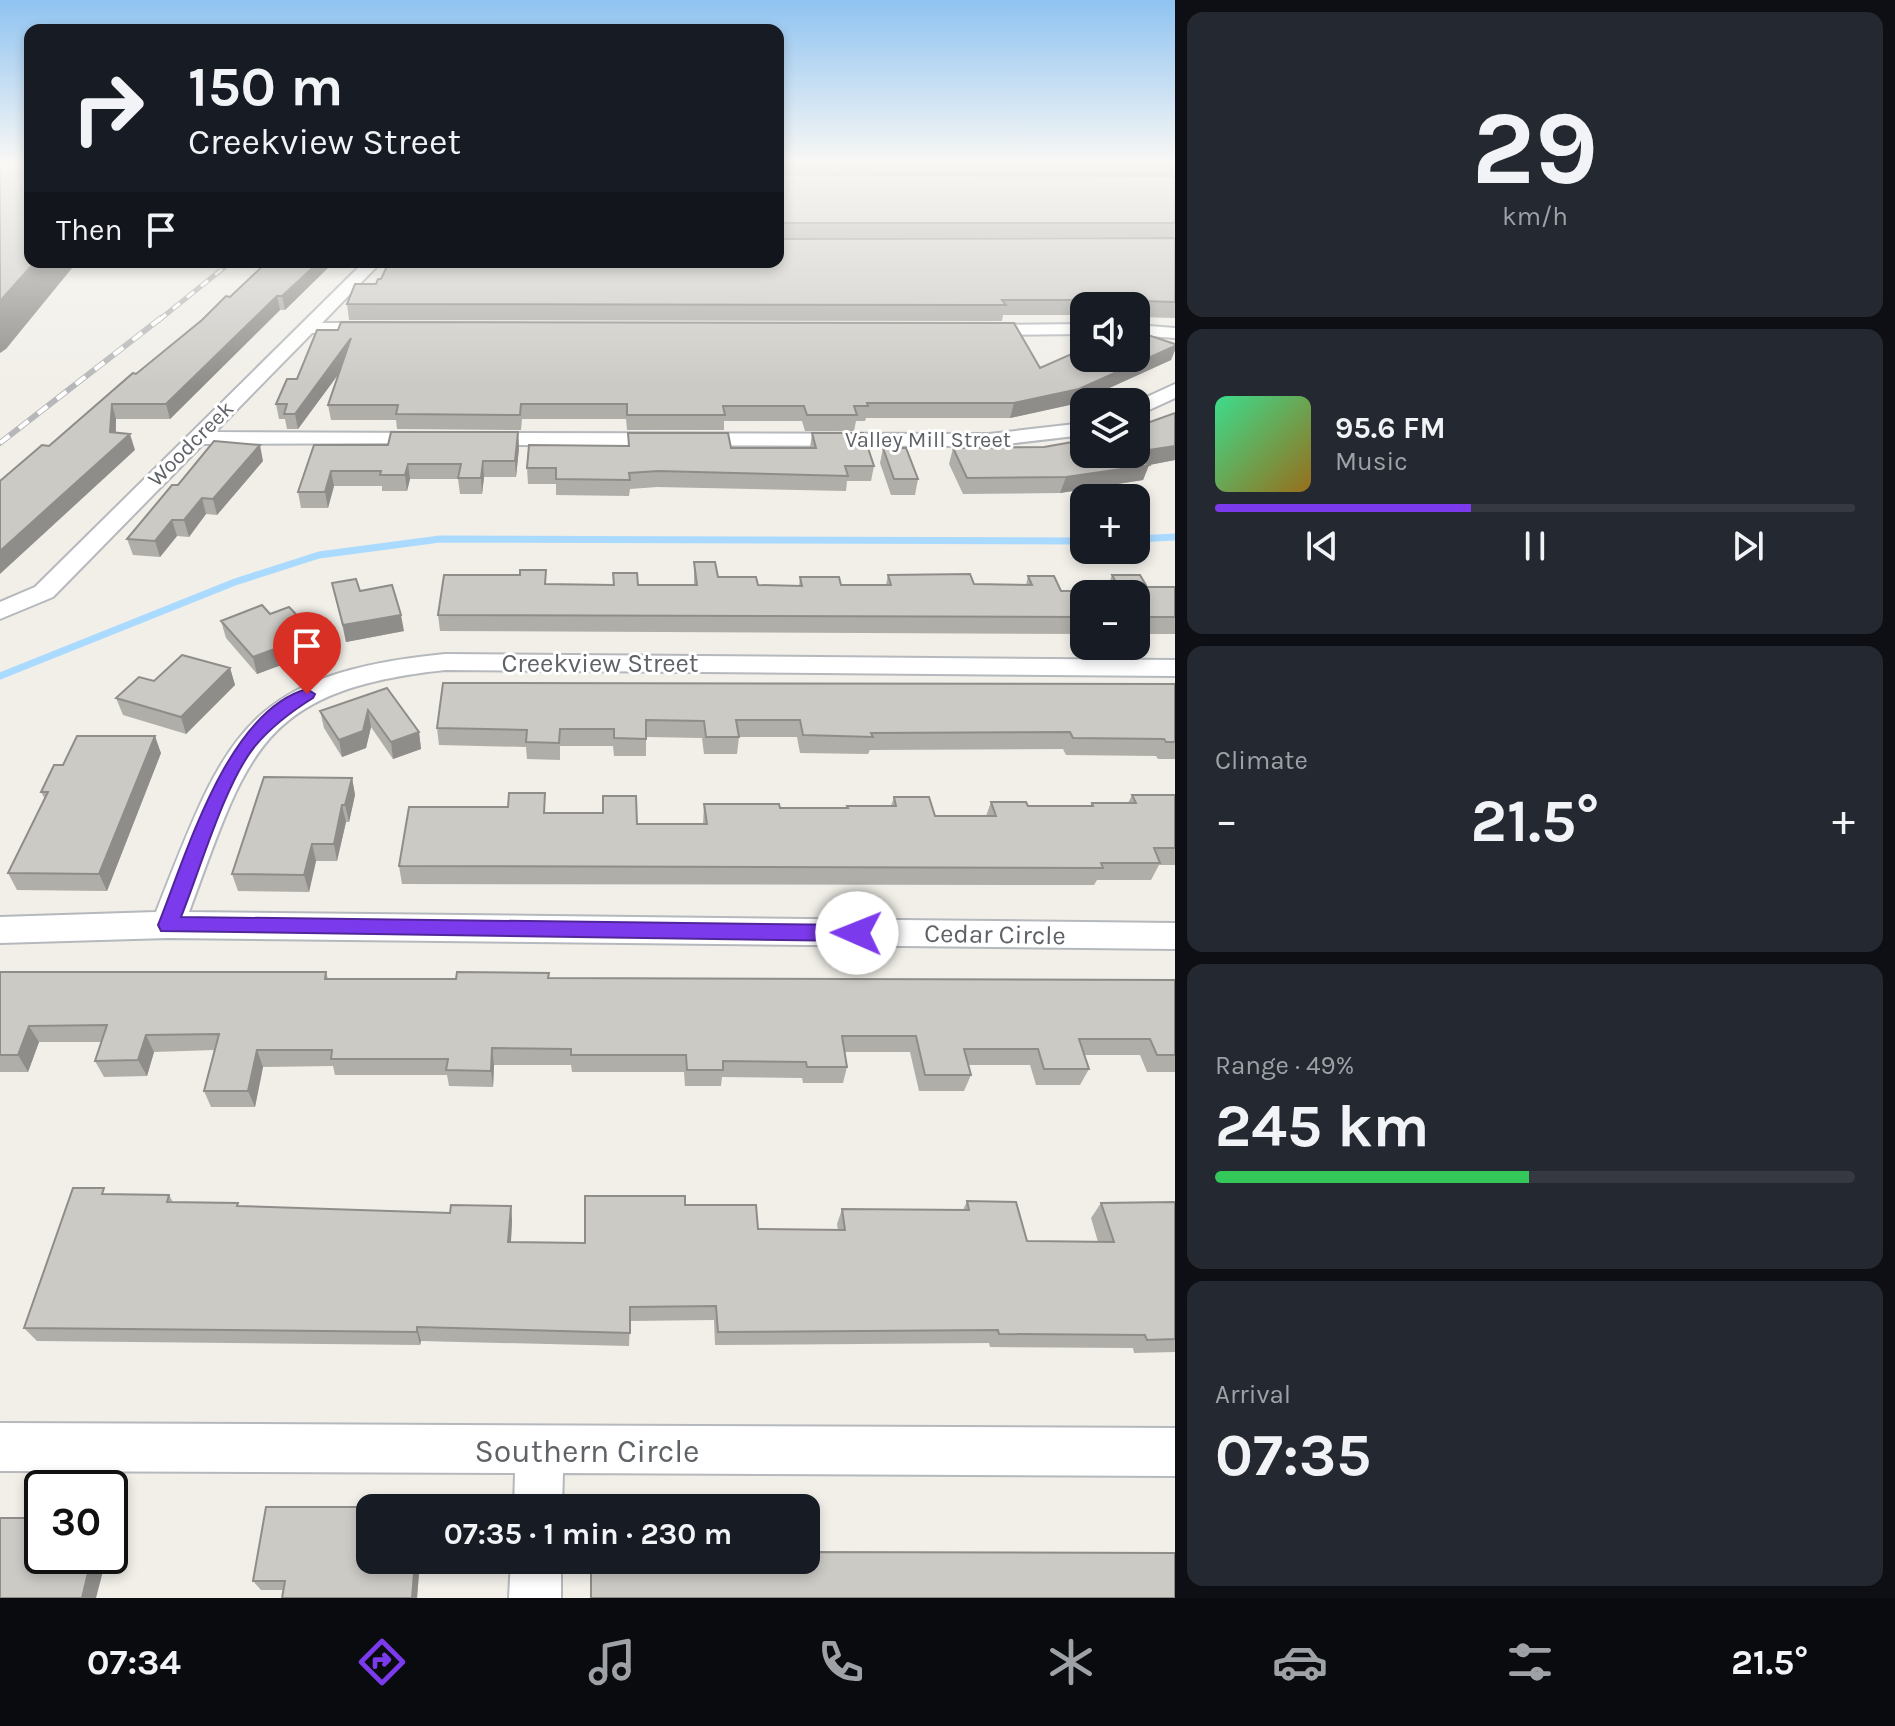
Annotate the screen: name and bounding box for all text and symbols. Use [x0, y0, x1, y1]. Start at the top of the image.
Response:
text: 150 m [188, 54, 343, 119]
icon: right [56, 56, 160, 160]
text: 29 [1472, 88, 1598, 209]
text: Creekview Street [188, 121, 461, 163]
text: km/h [1502, 201, 1568, 232]
icon: arrive [139, 208, 183, 252]
text: Then [56, 212, 123, 248]
map controls [1070, 292, 1150, 660]
button: sound [1070, 292, 1150, 372]
button: layers [1070, 388, 1150, 468]
street label: Woodcreek [143, 396, 239, 492]
text: 95.6 FM [1335, 410, 1446, 446]
street label: Valley Mill Street [845, 427, 1011, 453]
text: Music [1335, 446, 1408, 477]
button: + [1070, 484, 1150, 564]
icon: previous [1300, 524, 1344, 568]
icon: pause [1513, 524, 1557, 568]
icon: next [1726, 524, 1770, 568]
button: − [1070, 580, 1150, 660]
pin [273, 612, 341, 694]
icon: arrive [285, 624, 329, 668]
street label: Creekview Street [501, 648, 699, 679]
text: Climate [1215, 745, 1308, 776]
text: 21.5° [1471, 786, 1599, 856]
text: − [1215, 795, 1238, 846]
text: + [1832, 795, 1855, 846]
position arrow [815, 891, 899, 975]
street label: Cedar Circle [924, 918, 1066, 951]
text: Range · 49% [1215, 1050, 1354, 1081]
text: 245 km [1215, 1091, 1430, 1161]
text: Arrival [1215, 1379, 1291, 1410]
text: 07:35 [1215, 1420, 1371, 1490]
street label: Southern Circle [474, 1433, 700, 1470]
speed limit sign: 30 [24, 1470, 128, 1574]
text: 07:35 · 1 min · 230 m [444, 1516, 732, 1552]
icon: directions [354, 1634, 410, 1690]
icon: music [584, 1634, 640, 1690]
icon: phone [813, 1634, 869, 1690]
icon: climate [1043, 1634, 1099, 1690]
icon: car [1272, 1634, 1328, 1690]
icon: filters [1502, 1634, 1558, 1690]
text: 07:34 [87, 1641, 181, 1683]
text: 21.5° [1731, 1641, 1808, 1683]

